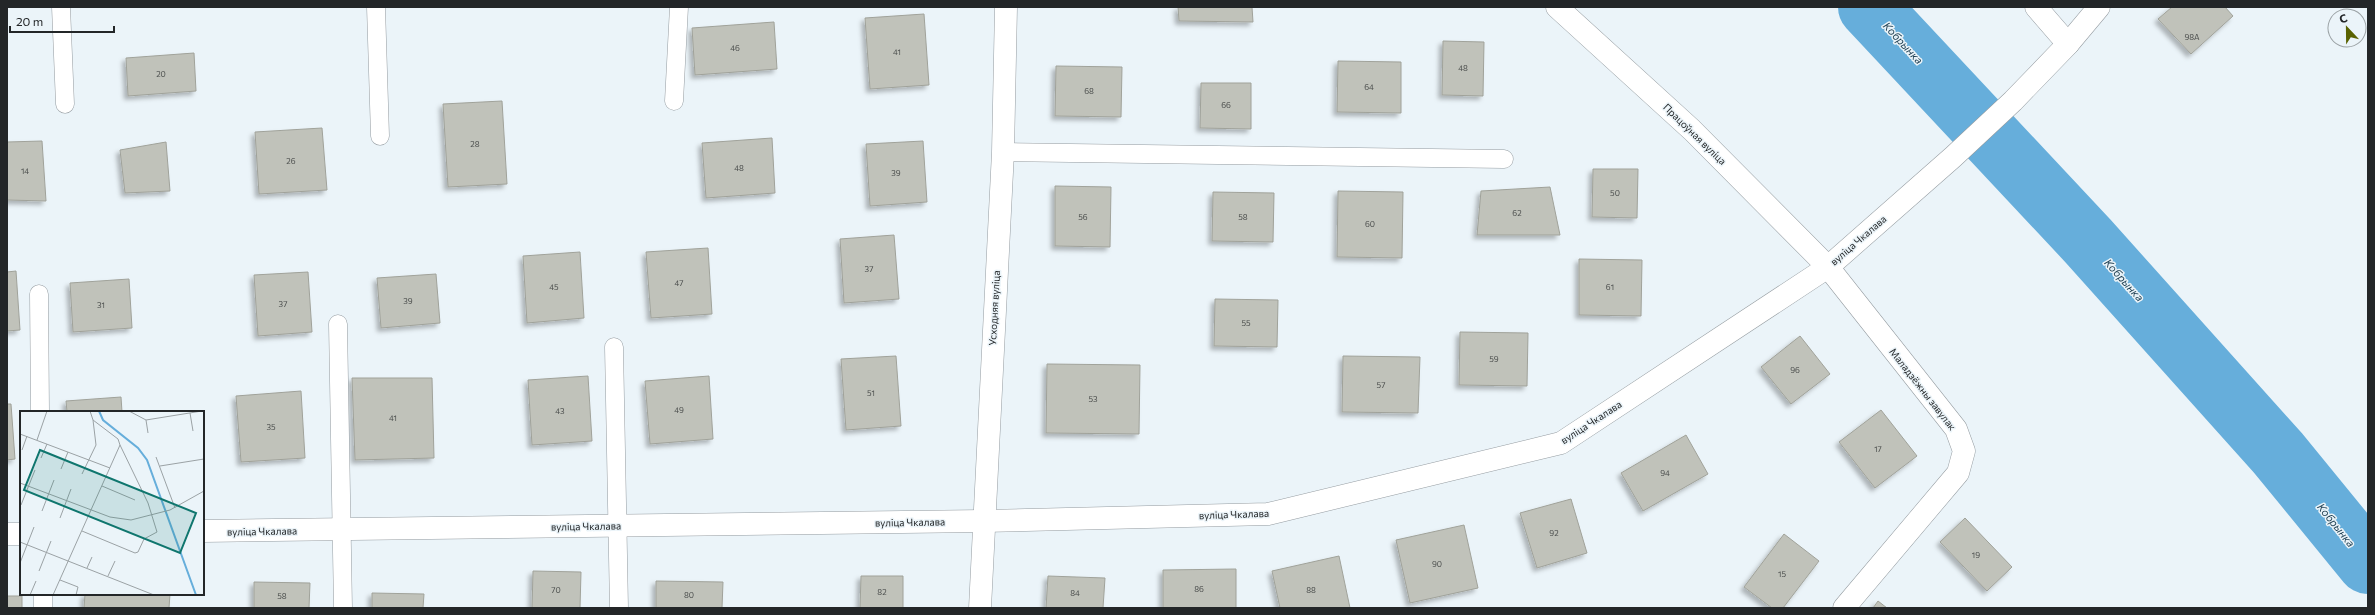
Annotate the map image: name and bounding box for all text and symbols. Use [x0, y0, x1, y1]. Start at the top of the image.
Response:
scale bar [10, 8, 114, 34]
north arrow [2327, 8, 2367, 48]
text: С [2337, 11, 2349, 26]
text: 20 m [16, 14, 43, 28]
water label: Кобрынка [1881, 19, 1926, 66]
house number: 98А [2184, 32, 2200, 42]
house number: 46 [730, 43, 740, 53]
house number: 41 [893, 47, 901, 57]
house number: 48 [1458, 63, 1468, 73]
house number: 20 [156, 69, 166, 79]
house number: 64 [1364, 82, 1374, 92]
house number: 68 [1084, 86, 1094, 96]
house number: 66 [1221, 100, 1231, 110]
street label: Працоўная вуліца [1661, 101, 1729, 167]
house number: 28 [470, 139, 480, 149]
house number: 26 [286, 156, 296, 166]
house number: 48 [734, 163, 744, 173]
house number: 14 [21, 166, 29, 176]
house number: 39 [891, 168, 901, 178]
house number: 50 [1610, 188, 1620, 198]
house number: 62 [1512, 208, 1522, 218]
house number: 56 [1078, 212, 1088, 222]
house number: 58 [1238, 212, 1248, 222]
street label: вуліца Чкалава [1828, 212, 1888, 268]
house number: 60 [1365, 219, 1375, 229]
water label: Кобрынка [2102, 256, 2147, 304]
house number: 37 [865, 264, 873, 274]
street label: Усходняя вуліца [986, 270, 1002, 346]
house number: 47 [675, 278, 683, 288]
house number: 45 [549, 282, 559, 292]
house number: 61 [1606, 282, 1614, 292]
house number: 39 [403, 296, 413, 306]
house number: 37 [279, 299, 287, 309]
house number: 31 [97, 300, 105, 310]
house number: 55 [1241, 318, 1251, 328]
street label: Маладзёжны завулак [1887, 346, 1959, 433]
house number: 59 [1489, 354, 1499, 364]
house number: 96 [1790, 365, 1800, 375]
house number: 57 [1377, 380, 1385, 390]
house number: 51 [867, 388, 875, 398]
house number: 53 [1088, 394, 1098, 404]
street label: вуліца Чкалава [1558, 398, 1624, 446]
house number: 49 [674, 405, 684, 415]
house number: 43 [555, 406, 565, 416]
inset map [20, 411, 204, 595]
house number: 41 [389, 413, 397, 423]
house number: 35 [266, 422, 276, 432]
house number: 17 [1874, 444, 1882, 454]
house number: 94 [1660, 468, 1670, 478]
water label: Кобрынка [2315, 500, 2358, 549]
street label: вуліца Чкалава [1199, 507, 1269, 521]
street label: вуліца Чкалава [875, 515, 945, 529]
street label: вуліца Чкалава [551, 519, 621, 533]
street label: вуліца Чкалава [227, 524, 297, 538]
house number: 92 [1549, 528, 1559, 538]
house number: 19 [1972, 550, 1980, 560]
house number: 90 [1432, 559, 1442, 569]
house number: 15 [1778, 569, 1786, 579]
house number: 86 [1194, 584, 1204, 594]
house number: 70 [551, 585, 561, 595]
house number: 88 [1306, 585, 1316, 595]
house number: 82 [877, 587, 887, 597]
house number: 84 [1070, 588, 1080, 598]
house number: 80 [684, 590, 694, 600]
house number: 58 [277, 591, 287, 601]

